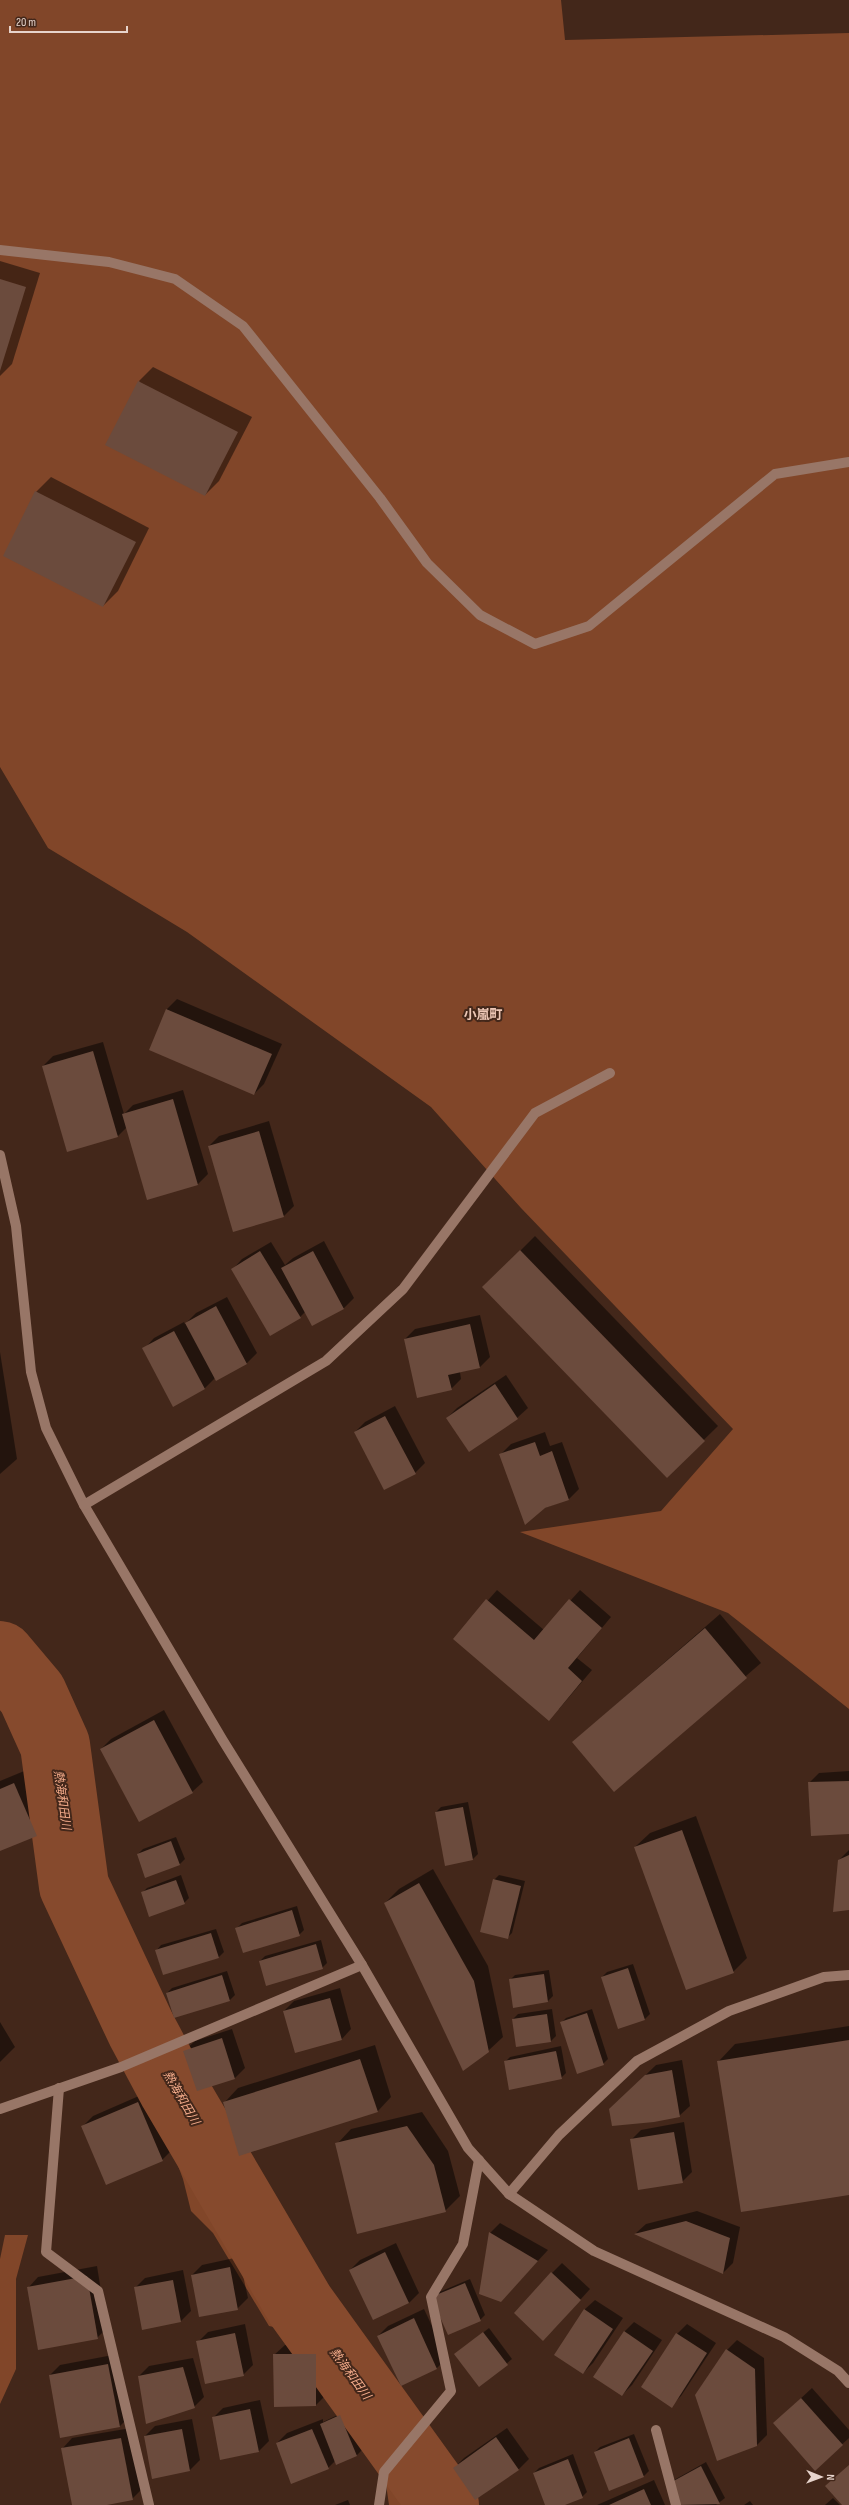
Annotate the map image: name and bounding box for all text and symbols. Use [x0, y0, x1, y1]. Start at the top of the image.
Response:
scale bar [10, 8, 127, 34]
text: 20 m [16, 15, 36, 30]
district label: 小嵐町 [463, 1007, 503, 1023]
water label: 熱海和田川 [50, 1769, 74, 1833]
water label: 熱海和田川 [160, 2068, 203, 2129]
water label: 熱海和田川 [326, 2345, 375, 2404]
north arrow [801, 2457, 841, 2497]
text: N [824, 2474, 837, 2480]

